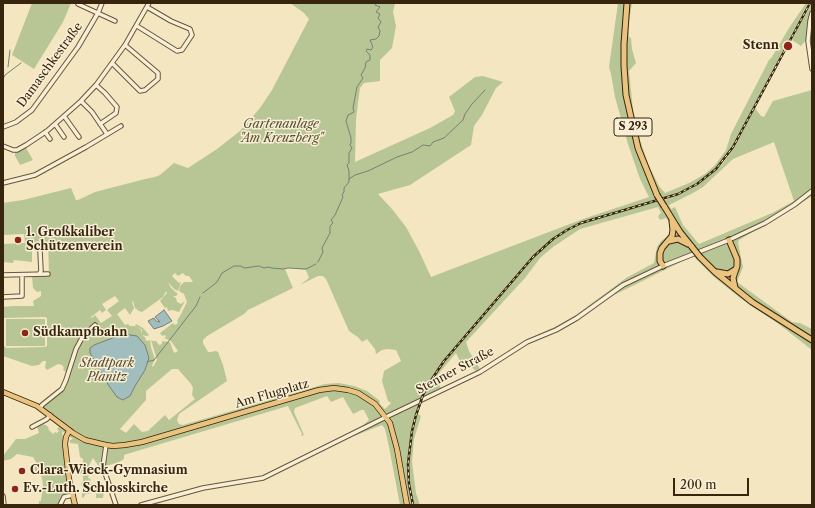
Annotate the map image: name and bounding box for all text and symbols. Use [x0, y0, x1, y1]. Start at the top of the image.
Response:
street label: Damaschkestraße [14, 20, 86, 110]
place label: Stenn [743, 39, 779, 53]
marker: Stenn [782, 40, 794, 52]
park label: Gartenanlage "Am Kreuzberg" [239, 118, 323, 146]
road number: S 293 [614, 118, 652, 136]
place label: 1. Großkaliber Schützenverein [26, 226, 123, 254]
marker: 1. Großkaliber Schützenverein [13, 235, 23, 245]
place label: Südkampfbahn [33, 326, 128, 340]
marker: Südkampfbahn [20, 328, 30, 338]
street label: Stenner Straße [414, 344, 496, 398]
park label: Stadtpark Planitz [80, 357, 134, 385]
street label: Am Flugplatz [233, 377, 311, 411]
place label: Clara-Wieck-Gymnasium [30, 464, 188, 478]
marker: Clara-Wieck-Gymnasium [17, 466, 27, 476]
scale bar [675, 470, 751, 496]
text: 200 m [680, 477, 717, 492]
place label: Ev.-Luth. Schlosskirche [23, 482, 168, 496]
marker: Ev.-Luth. Schlosskirche [10, 484, 20, 494]

